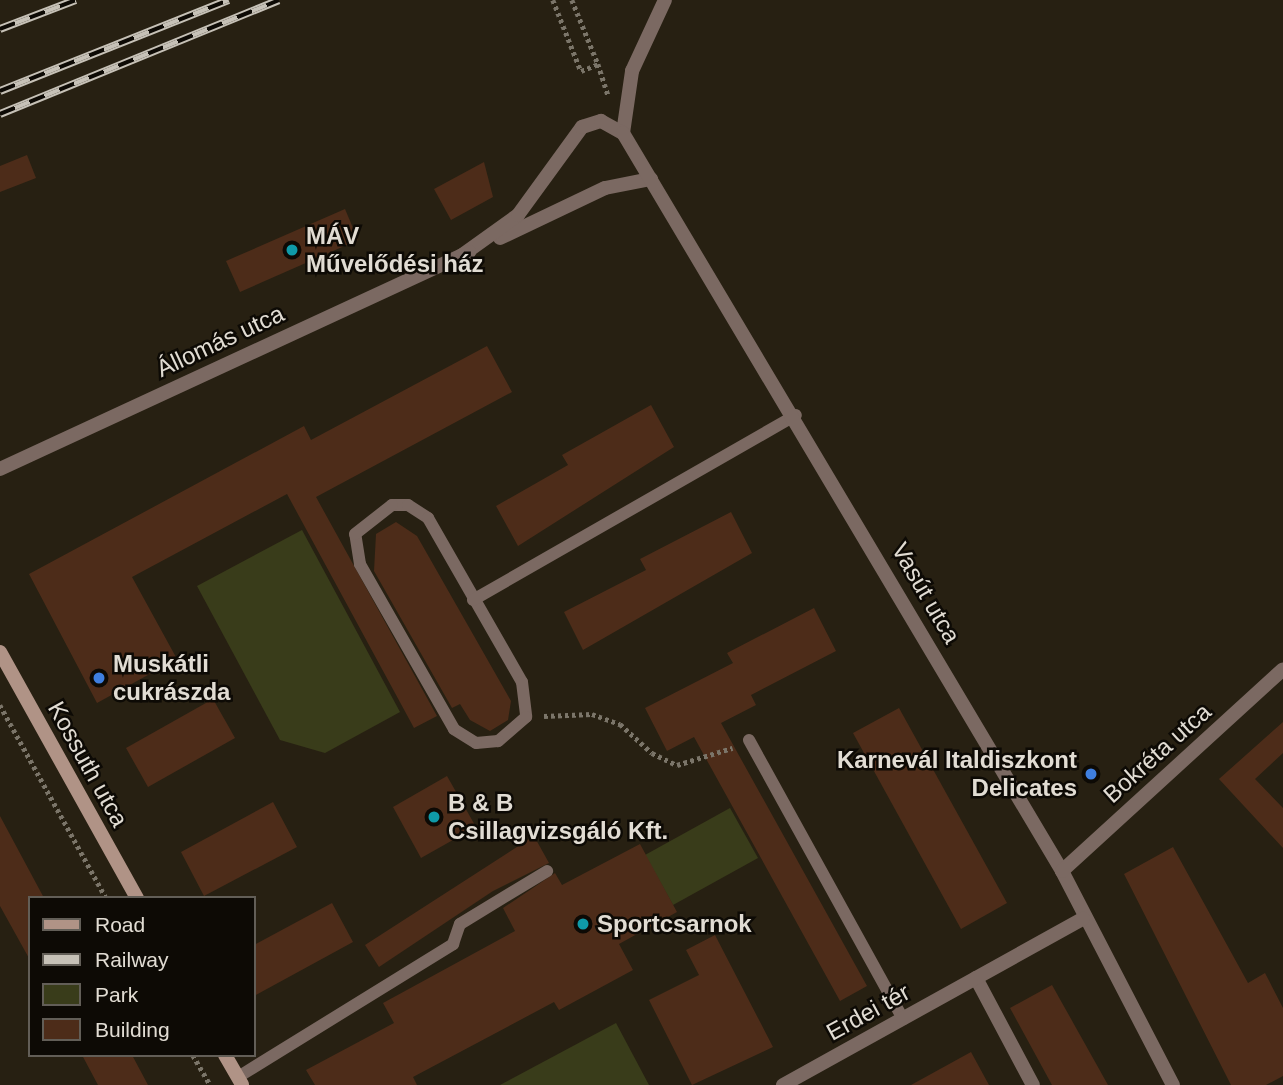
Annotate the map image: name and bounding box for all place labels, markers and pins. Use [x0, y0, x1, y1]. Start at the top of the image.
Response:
place label: MÁV Művelődési ház [306, 222, 483, 278]
marker: MÁV Művelődési ház [284, 242, 300, 258]
place label: Muskátli cukrászda [113, 650, 230, 706]
marker: Muskátli cukrászda [91, 670, 107, 686]
place label: Karnevál Italdiszkont Delicates [837, 746, 1077, 802]
marker: Karnevál Italdiszkont Delicates [1083, 766, 1099, 782]
place label: B & B Csillagvizsgáló Kft. [448, 789, 668, 845]
marker: B & B Csillagvizsgáló Kft. [426, 809, 442, 825]
place label: Sportcsarnok [597, 910, 752, 938]
marker: Sportcsarnok [575, 916, 591, 932]

